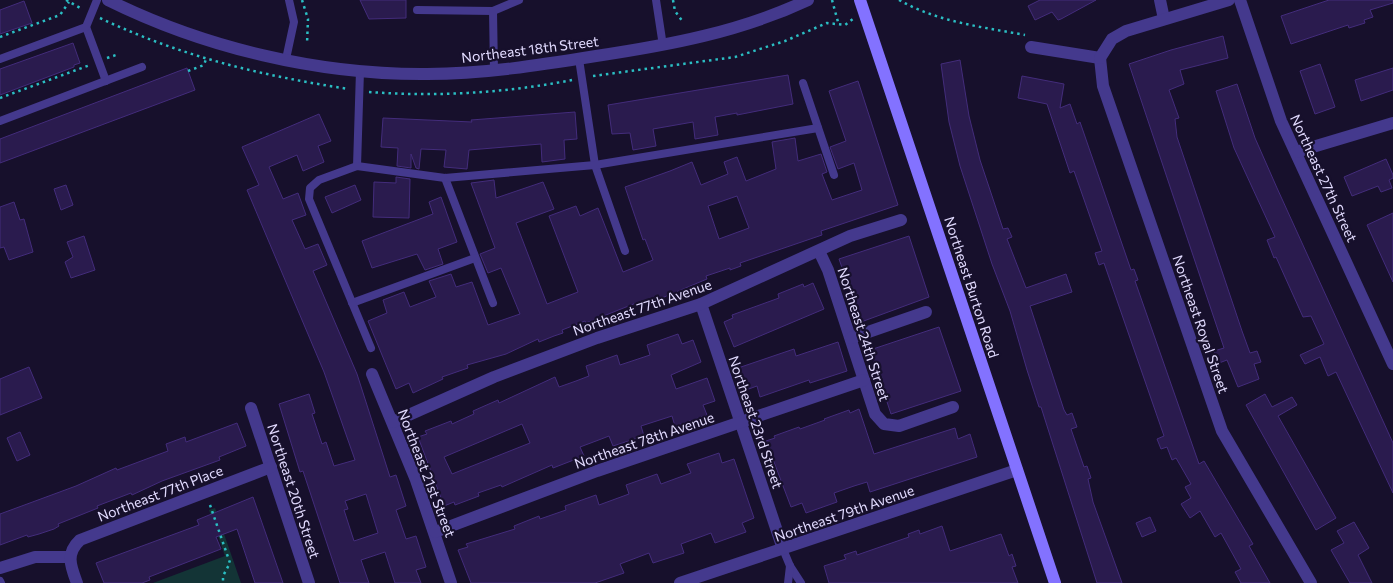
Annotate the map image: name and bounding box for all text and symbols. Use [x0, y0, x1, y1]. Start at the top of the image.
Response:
street label: Northeast 18th Street [460, 32, 600, 66]
street label: Northeast 27th Street [1287, 111, 1361, 245]
street label: Northeast Burton Road [941, 214, 1003, 360]
street label: Northeast Royal Street [1169, 253, 1233, 396]
street label: Northeast 24th Street [834, 265, 894, 403]
street label: Northeast 77th Avenue [570, 275, 714, 339]
street label: Northeast 23rd Street [725, 353, 787, 491]
street label: Northeast 21st Street [395, 407, 459, 540]
street label: Northeast 78th Avenue [572, 408, 716, 472]
street label: Northeast 20th Street [264, 422, 324, 561]
street label: Northeast 77th Place [95, 461, 225, 525]
street label: Northeast 79th Avenue [772, 481, 916, 545]

